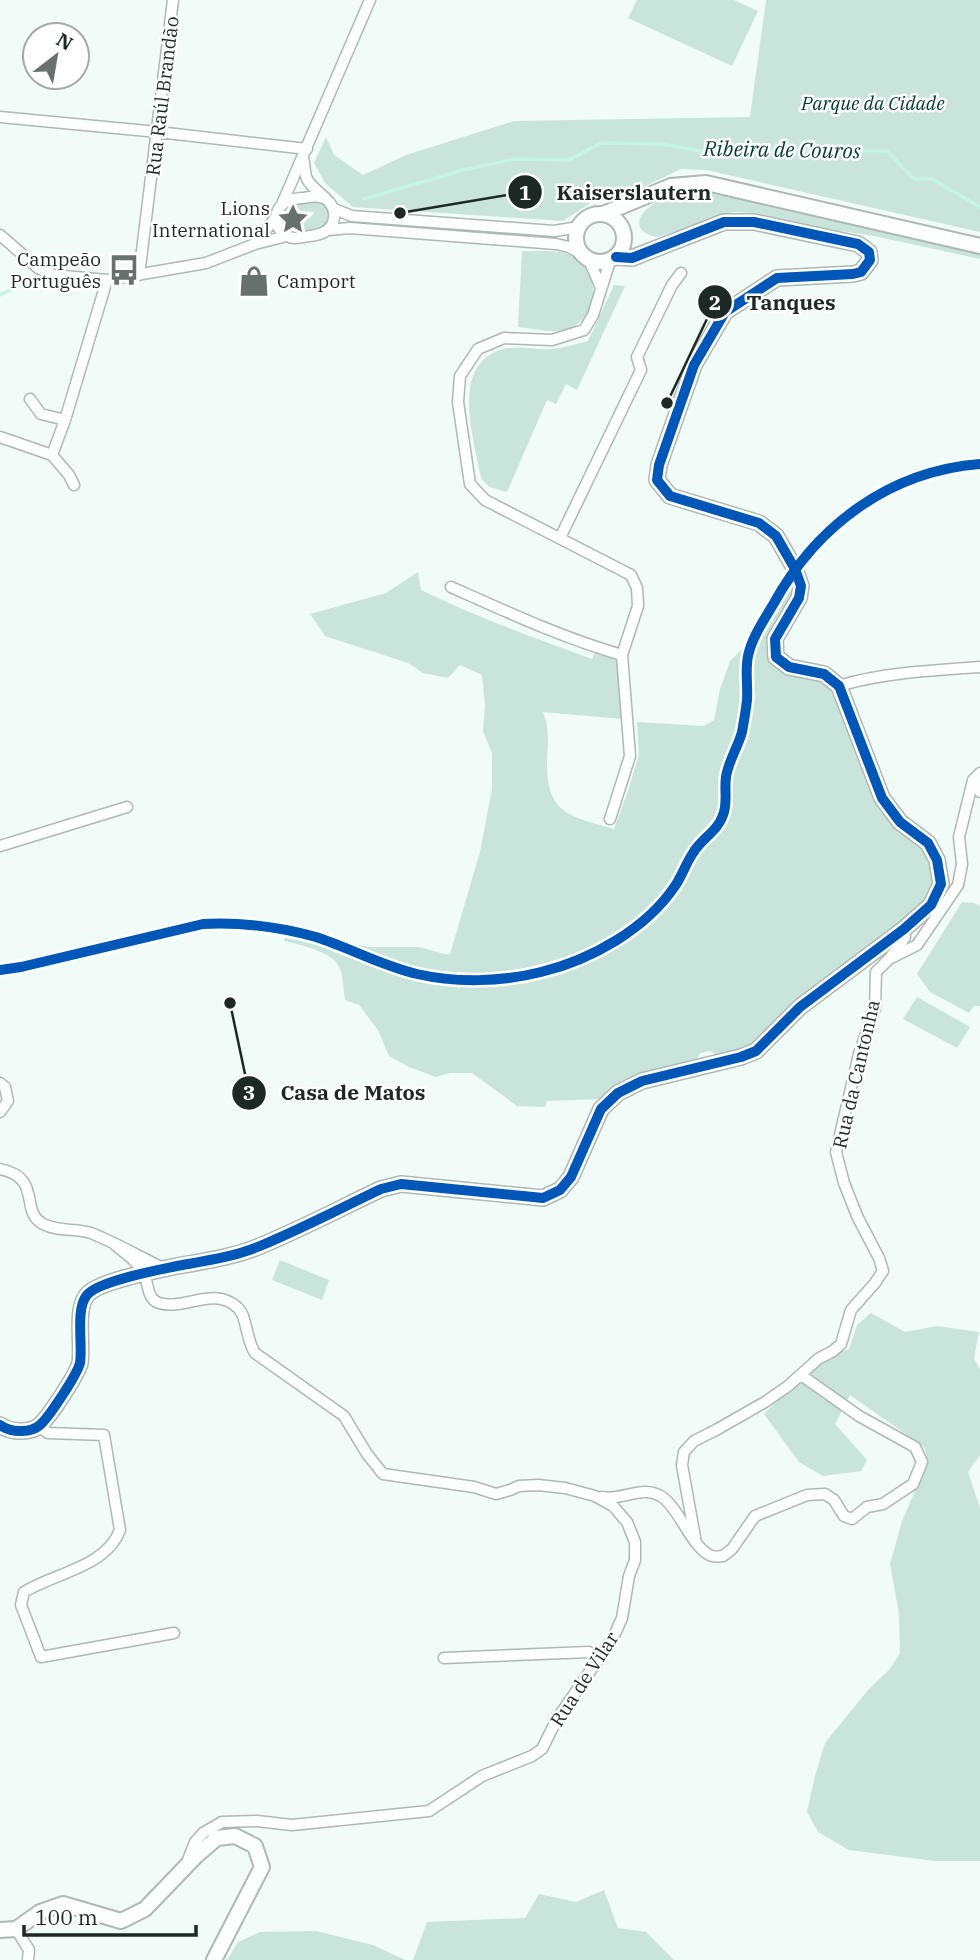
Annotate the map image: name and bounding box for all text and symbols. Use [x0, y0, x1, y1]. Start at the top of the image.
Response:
street label: Rua Raúl Brandão [140, 15, 184, 177]
north arrow [21, 21, 91, 91]
text: N [52, 27, 77, 56]
park label: Parque da Cidade [800, 91, 945, 115]
water label: Ribeira de Couros [702, 134, 861, 164]
callout: Kaiserslautern [508, 171, 726, 213]
text: 1 [519, 178, 531, 206]
text: Kaiserslautern [556, 178, 712, 206]
place label: Lions International [152, 196, 270, 242]
place icon: Lions International [276, 202, 310, 236]
place label: Campeão Português [10, 247, 101, 293]
bus stop icon: Campeão Português [107, 253, 141, 287]
shop icon: Camport [237, 264, 271, 298]
place label: Camport [277, 269, 356, 293]
callout: Tanques [698, 281, 850, 323]
text: 2 [709, 288, 721, 316]
text: Tanques [746, 288, 836, 316]
street label: Rua da Cantonha [827, 997, 885, 1151]
callout: Casa de Matos [231, 1072, 439, 1114]
text: 3 [243, 1078, 255, 1106]
text: Casa de Matos [281, 1078, 425, 1106]
street label: Rua de Vilar [545, 1627, 624, 1731]
scale bar [24, 1894, 196, 1938]
text: 100 m [35, 1903, 98, 1931]

